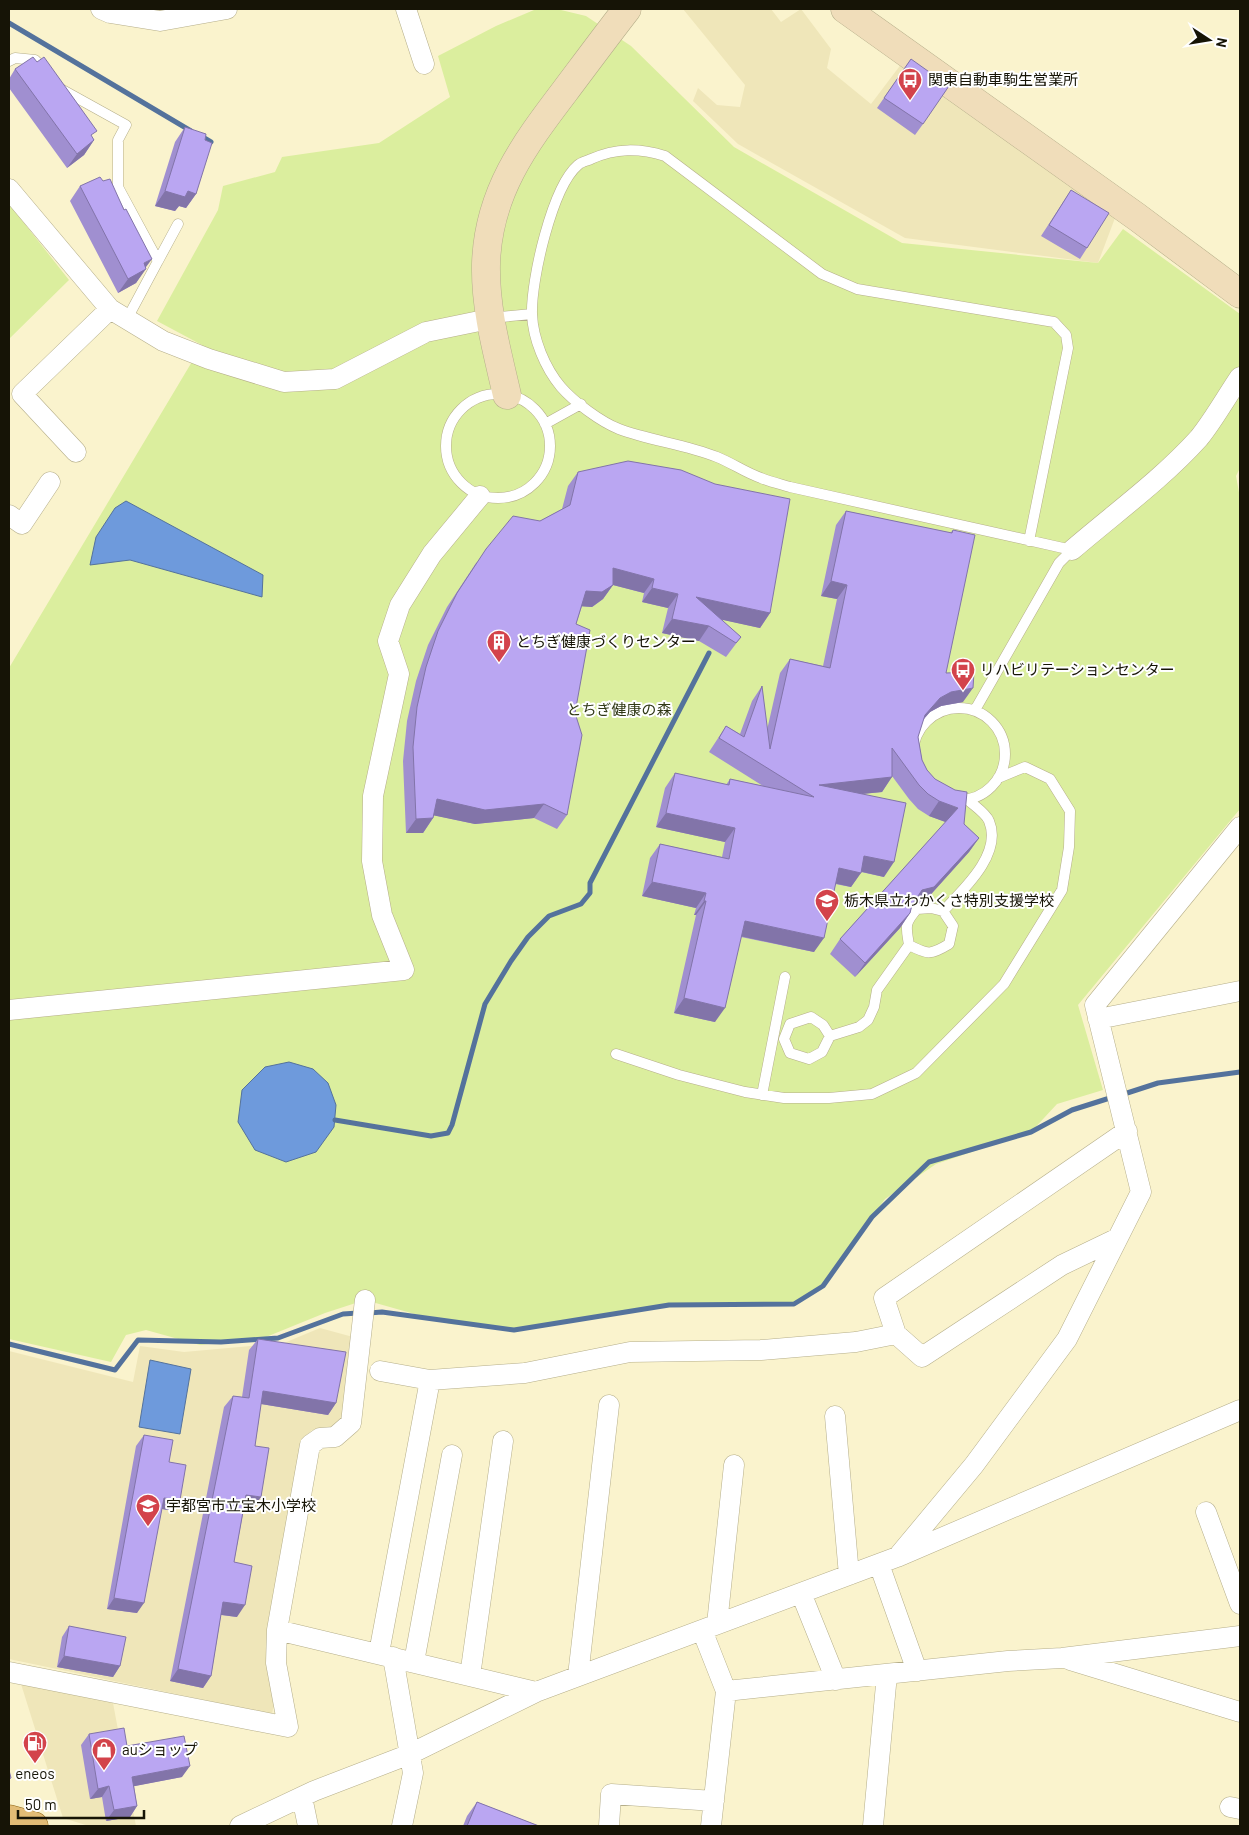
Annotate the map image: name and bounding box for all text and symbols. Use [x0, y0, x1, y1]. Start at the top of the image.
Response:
north arrow [1184, 15, 1234, 65]
text: N [1213, 36, 1231, 49]
bus stop icon: 関東自動車駒生営業所 [897, 67, 923, 101]
place label: 関東自動車駒生営業所 [928, 70, 1078, 88]
building icon: とちぎ健康づくりセンター [486, 629, 512, 663]
place label: とちぎ健康づくりセンター [516, 632, 696, 650]
bus stop icon: リハビリテーションセンター [950, 657, 976, 691]
place label: リハビリテーションセンター [980, 660, 1175, 678]
park label: とちぎ健康の森 [566, 700, 672, 718]
school or university icon: 栃木県立わかくさ特別支援学校 [814, 888, 840, 922]
place label: 栃木県立わかくさ特別支援学校 [844, 891, 1054, 909]
school or university icon: 宇都宮市立宝木小学校 [135, 1493, 161, 1527]
place label: 宇都宮市立宝木小学校 [166, 1496, 316, 1514]
fuel station icon: eneos [22, 1730, 48, 1764]
shop icon: auショップ [91, 1737, 117, 1771]
place label: auショップ [122, 1740, 198, 1758]
place label: eneos [15, 1764, 55, 1782]
scale bar [18, 1788, 144, 1820]
text: 50 m [25, 1795, 57, 1813]

